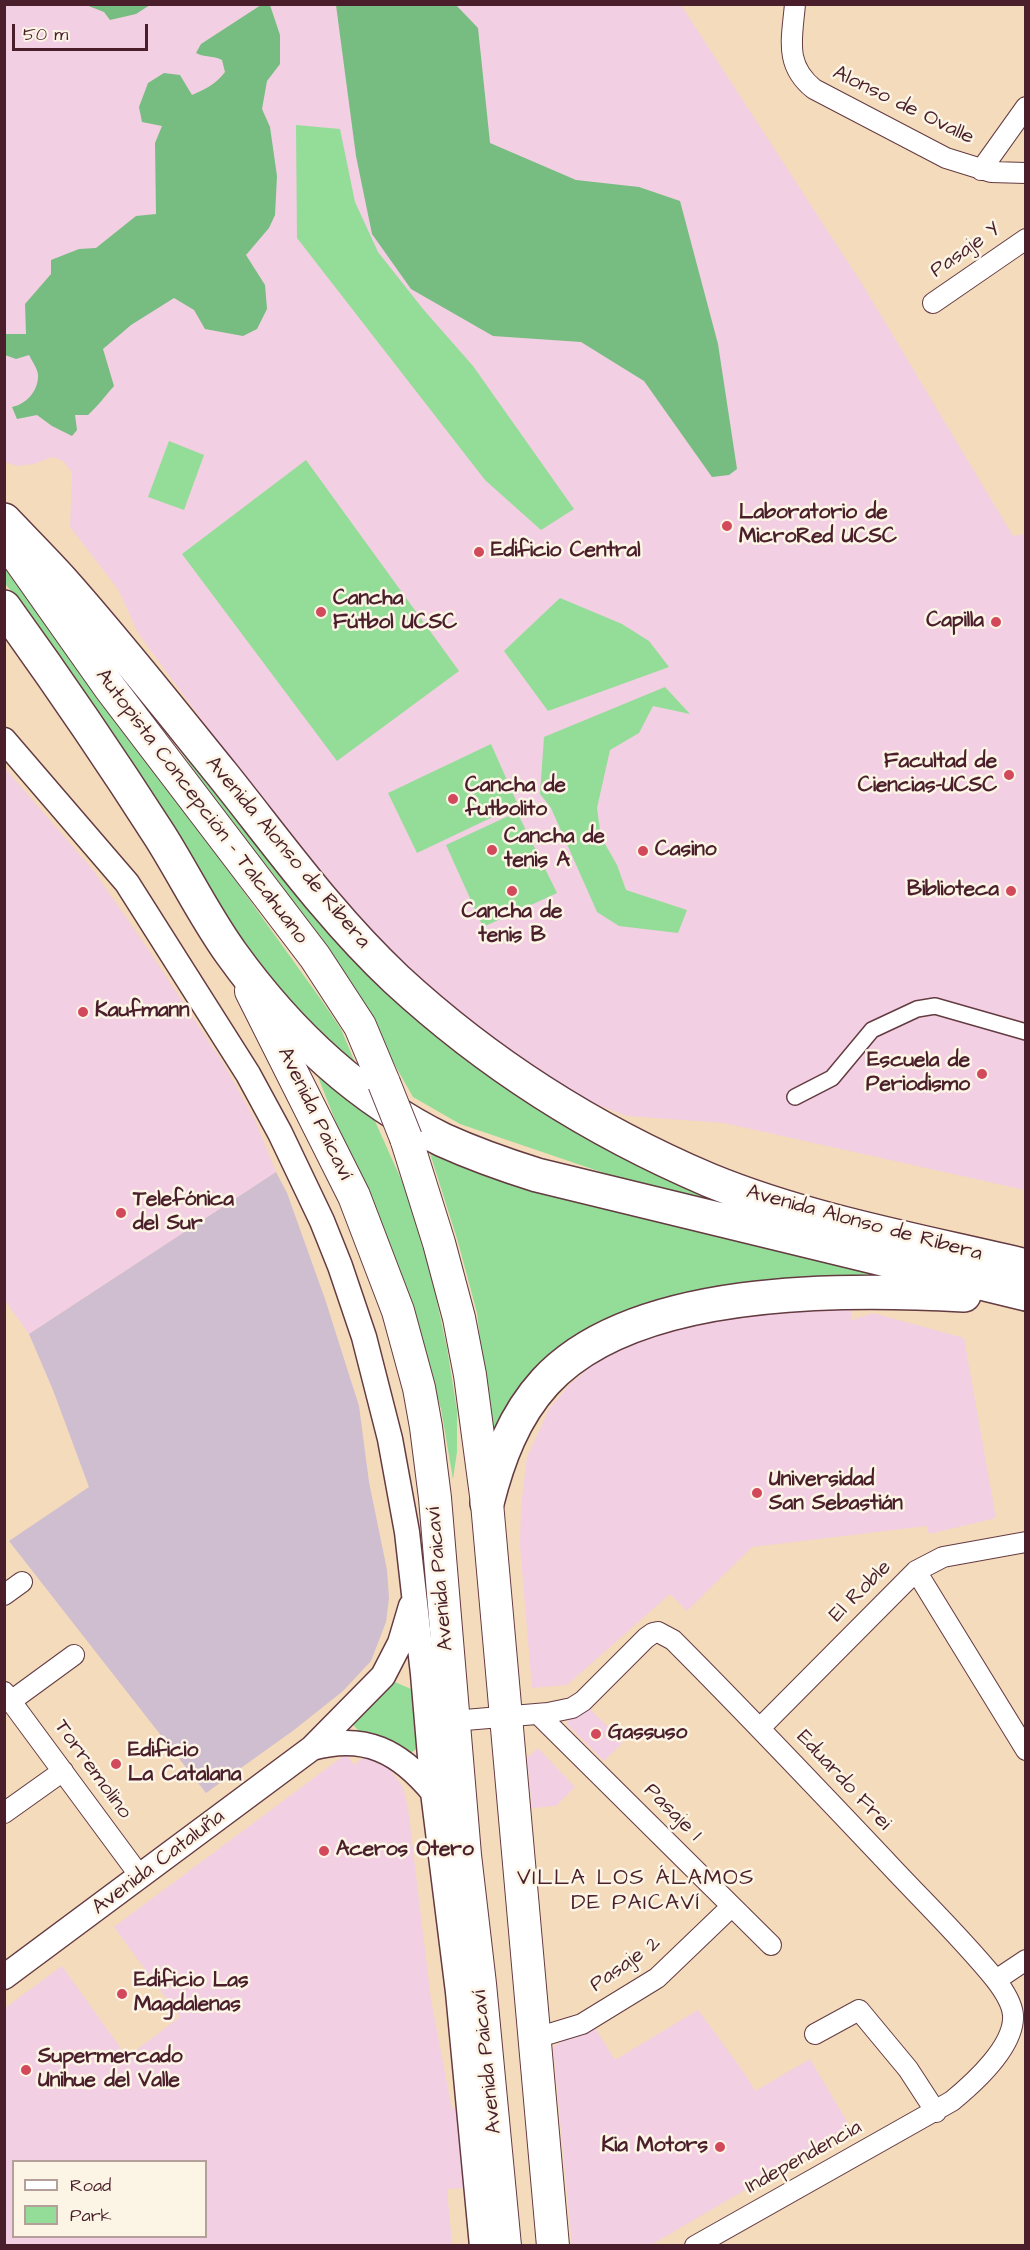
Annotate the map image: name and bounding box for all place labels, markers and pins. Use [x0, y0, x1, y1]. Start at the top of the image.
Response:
place label: Laboratorio de MicroRed UCSC [739, 501, 897, 551]
marker: Laboratorio de MicroRed UCSC [720, 519, 734, 533]
place label: Edificio Central [491, 539, 641, 565]
marker: Edificio Central [472, 545, 486, 559]
place label: Cancha Fútbol UCSC [333, 587, 457, 637]
marker: Cancha Fútbol UCSC [314, 605, 328, 619]
place label: Capilla [926, 609, 984, 635]
marker: Capilla [989, 615, 1003, 629]
place label: Facultad de Ciencias-UCSC [858, 750, 997, 800]
marker: Facultad de Ciencias-UCSC [1002, 768, 1016, 782]
place label: Cancha de futbolito [465, 774, 566, 824]
marker: Cancha de futbolito [446, 792, 460, 806]
place label: Cancha de tenis A [504, 825, 605, 875]
place label: Casino [655, 838, 717, 864]
marker: Cancha de tenis A [485, 843, 499, 857]
marker: Casino [636, 844, 650, 858]
place label: Biblioteca [907, 878, 999, 904]
marker: Cancha de tenis B [505, 884, 519, 898]
marker: Biblioteca [1004, 884, 1018, 898]
place label: Cancha de tenis B [462, 900, 562, 950]
place label: Kaufmann [95, 999, 190, 1025]
marker: Kaufmann [76, 1005, 90, 1019]
place label: Escuela de Periodismo [866, 1049, 970, 1099]
marker: Escuela de Periodismo [975, 1067, 989, 1081]
place label: Telefónica del Sur [133, 1188, 234, 1238]
marker: Telefónica del Sur [114, 1206, 128, 1220]
place label: Universidad San Sebastián [769, 1468, 903, 1518]
marker: Universidad San Sebastián [750, 1486, 764, 1500]
place label: Gassuso [608, 1721, 687, 1747]
marker: Gassuso [589, 1727, 603, 1741]
place label: Edificio La Catalana [128, 1739, 242, 1789]
marker: Edificio La Catalana [109, 1757, 123, 1771]
place label: Aceros Otero [336, 1838, 474, 1864]
marker: Aceros Otero [317, 1844, 331, 1858]
place label: Edificio Las Magdalenas [134, 1969, 248, 2019]
marker: Edificio Las Magdalenas [115, 1987, 129, 2001]
place label: Supermercado Unihue del Valle [38, 2045, 183, 2095]
marker: Supermercado Unihue del Valle [19, 2063, 33, 2077]
place label: Kia Motors [601, 2134, 708, 2160]
marker: Kia Motors [713, 2140, 727, 2154]

